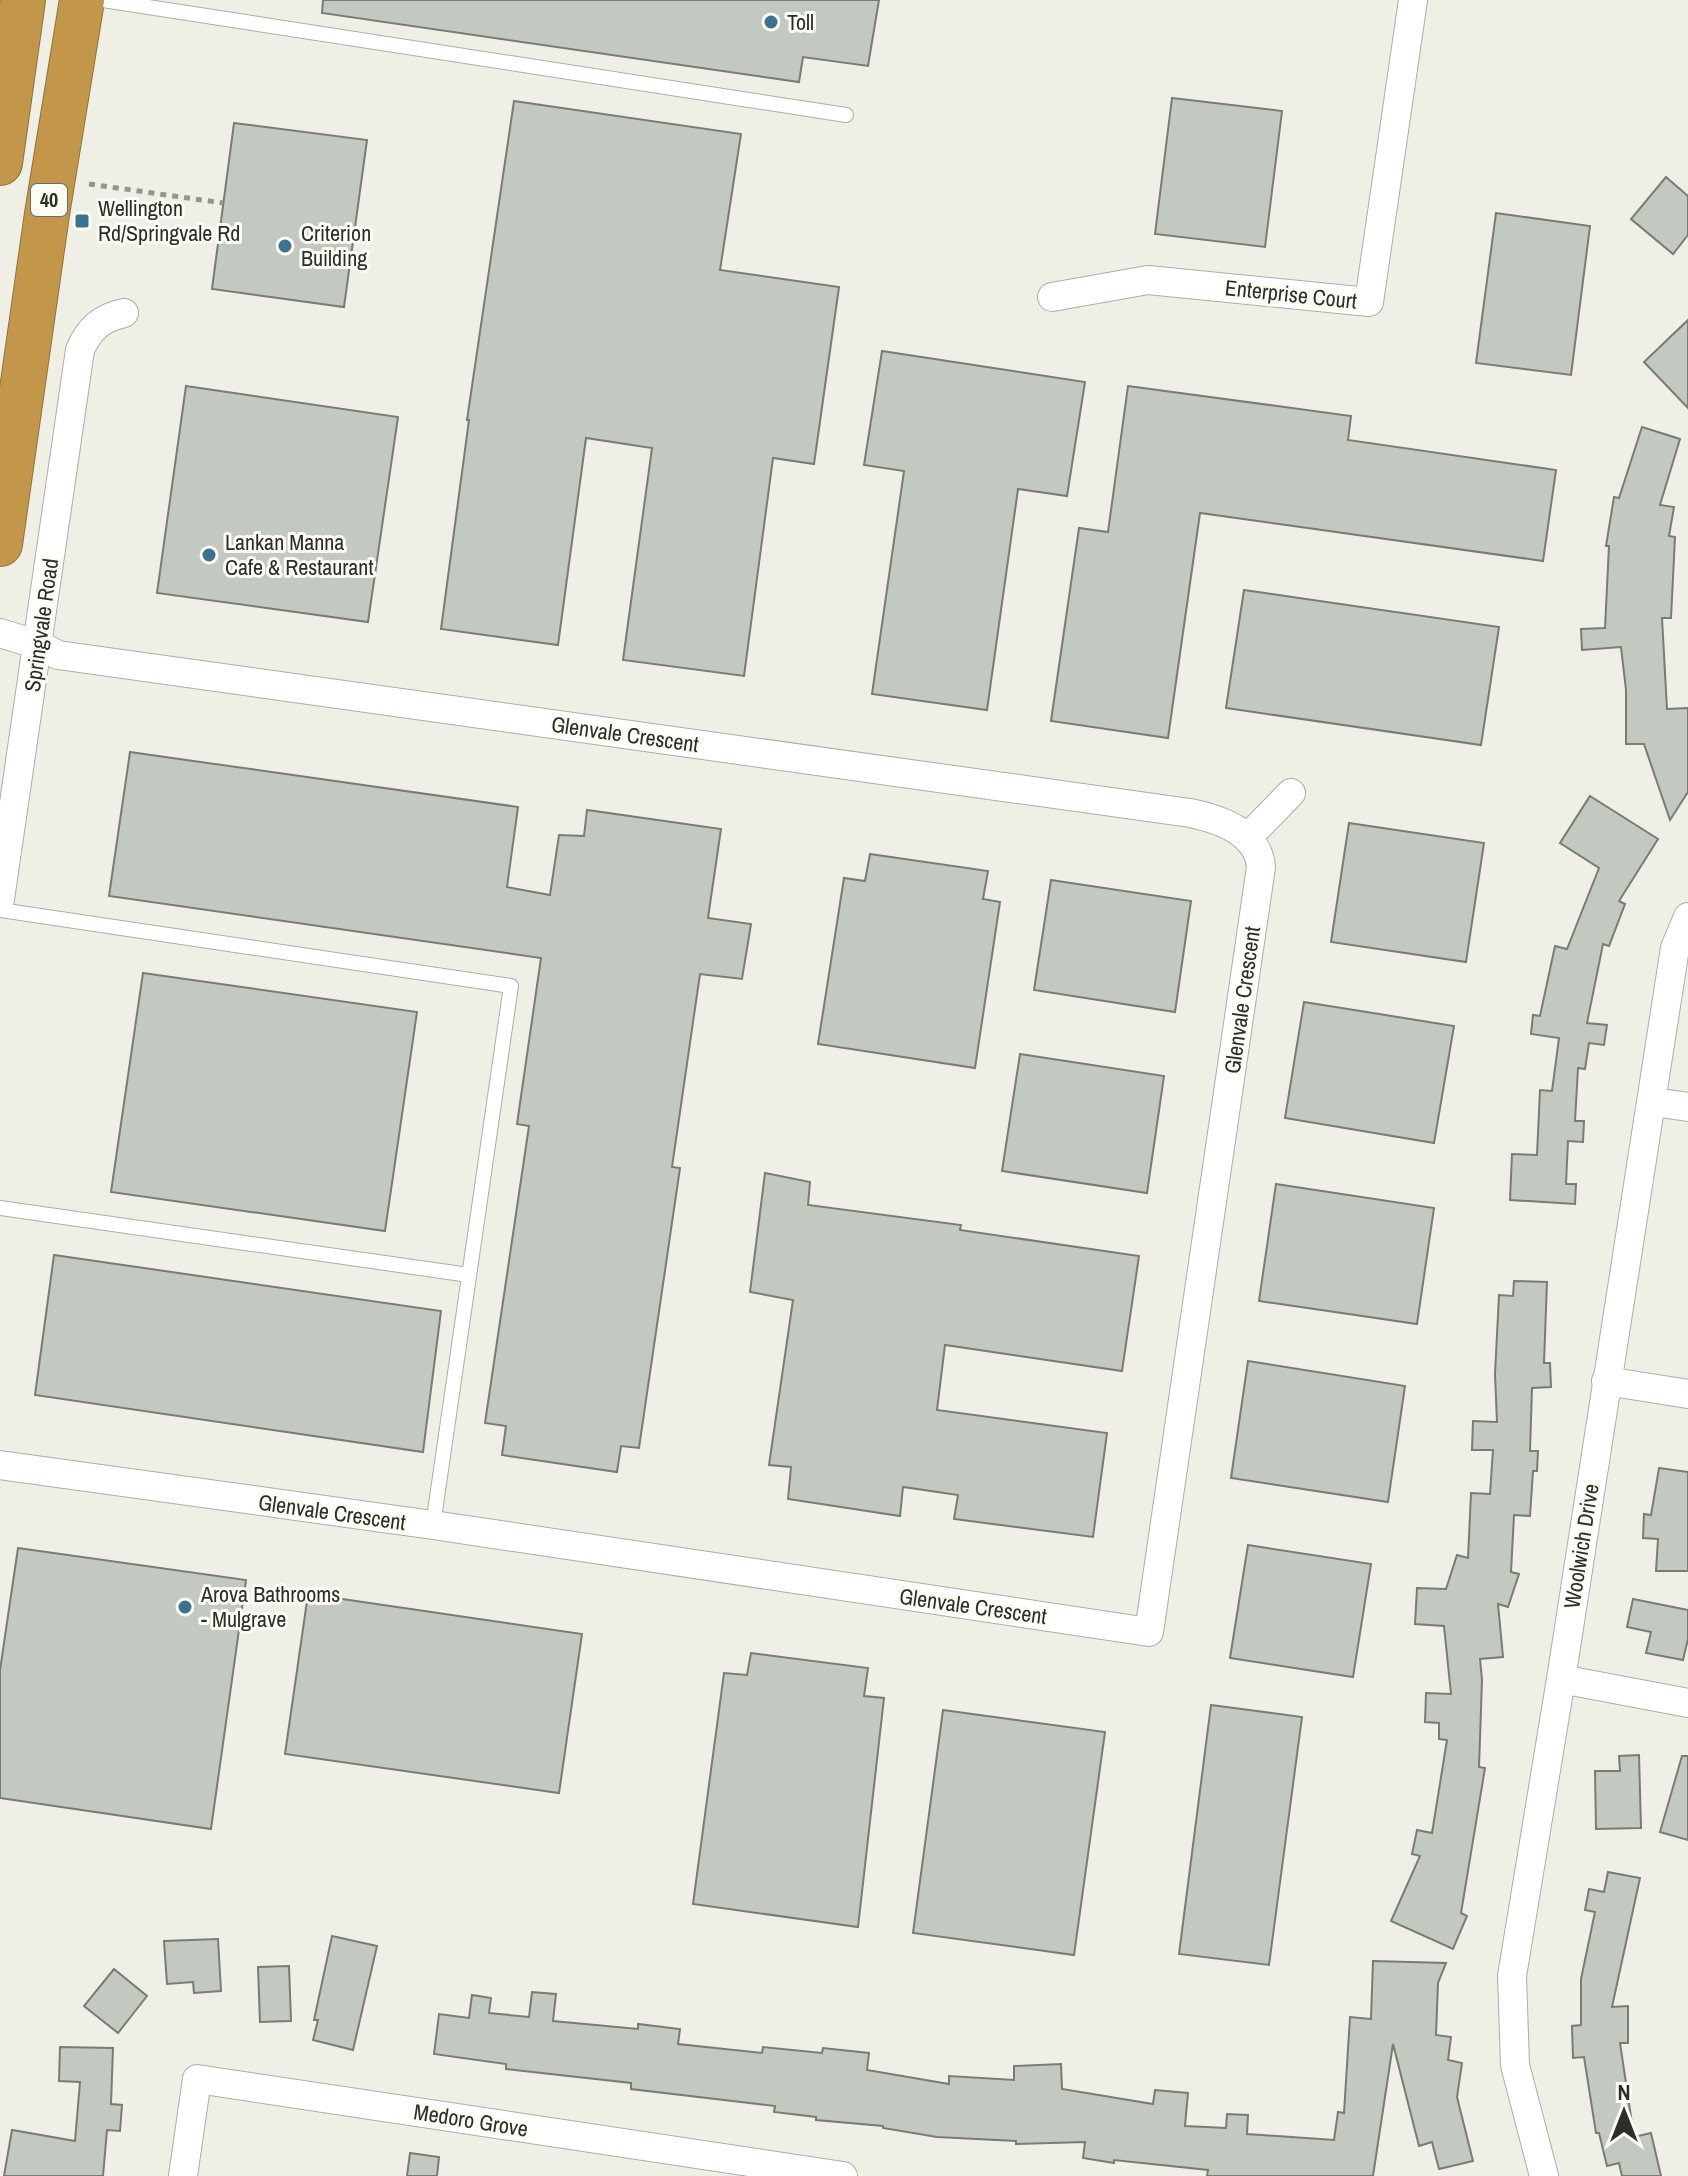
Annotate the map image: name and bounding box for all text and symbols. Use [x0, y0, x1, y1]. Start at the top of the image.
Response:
place label: Toll [787, 7, 814, 37]
marker: Toll [762, 13, 780, 31]
road number: 40 [31, 184, 67, 216]
place label: Wellington Rd/Springvale Rd [98, 193, 240, 248]
marker: Wellington Rd/Springvale Rd [73, 212, 91, 230]
place label: Criterion Building [301, 218, 371, 273]
marker: Criterion Building [276, 237, 294, 255]
street label: Enterprise Court [1224, 272, 1358, 316]
place label: Lankan Manna Cafe & Restaurant [225, 527, 373, 582]
marker: Lankan Manna Cafe & Restaurant [200, 546, 218, 564]
street label: Springvale Road [17, 556, 65, 694]
street label: Glenvale Crescent [549, 709, 701, 759]
street label: Glenvale Crescent [1217, 924, 1267, 1076]
street label: Woolwich Drive [1556, 1481, 1606, 1611]
street label: Glenvale Crescent [256, 1487, 408, 1537]
place label: Arova Bathrooms - Mulgrave [200, 1579, 340, 1634]
street label: Glenvale Crescent [897, 1581, 1049, 1631]
marker: Arova Bathrooms - Mulgrave [176, 1598, 194, 1616]
north arrow [1584, 2072, 1664, 2152]
text: N [1617, 2077, 1631, 2107]
street label: Medoro Grove [412, 2096, 530, 2144]

